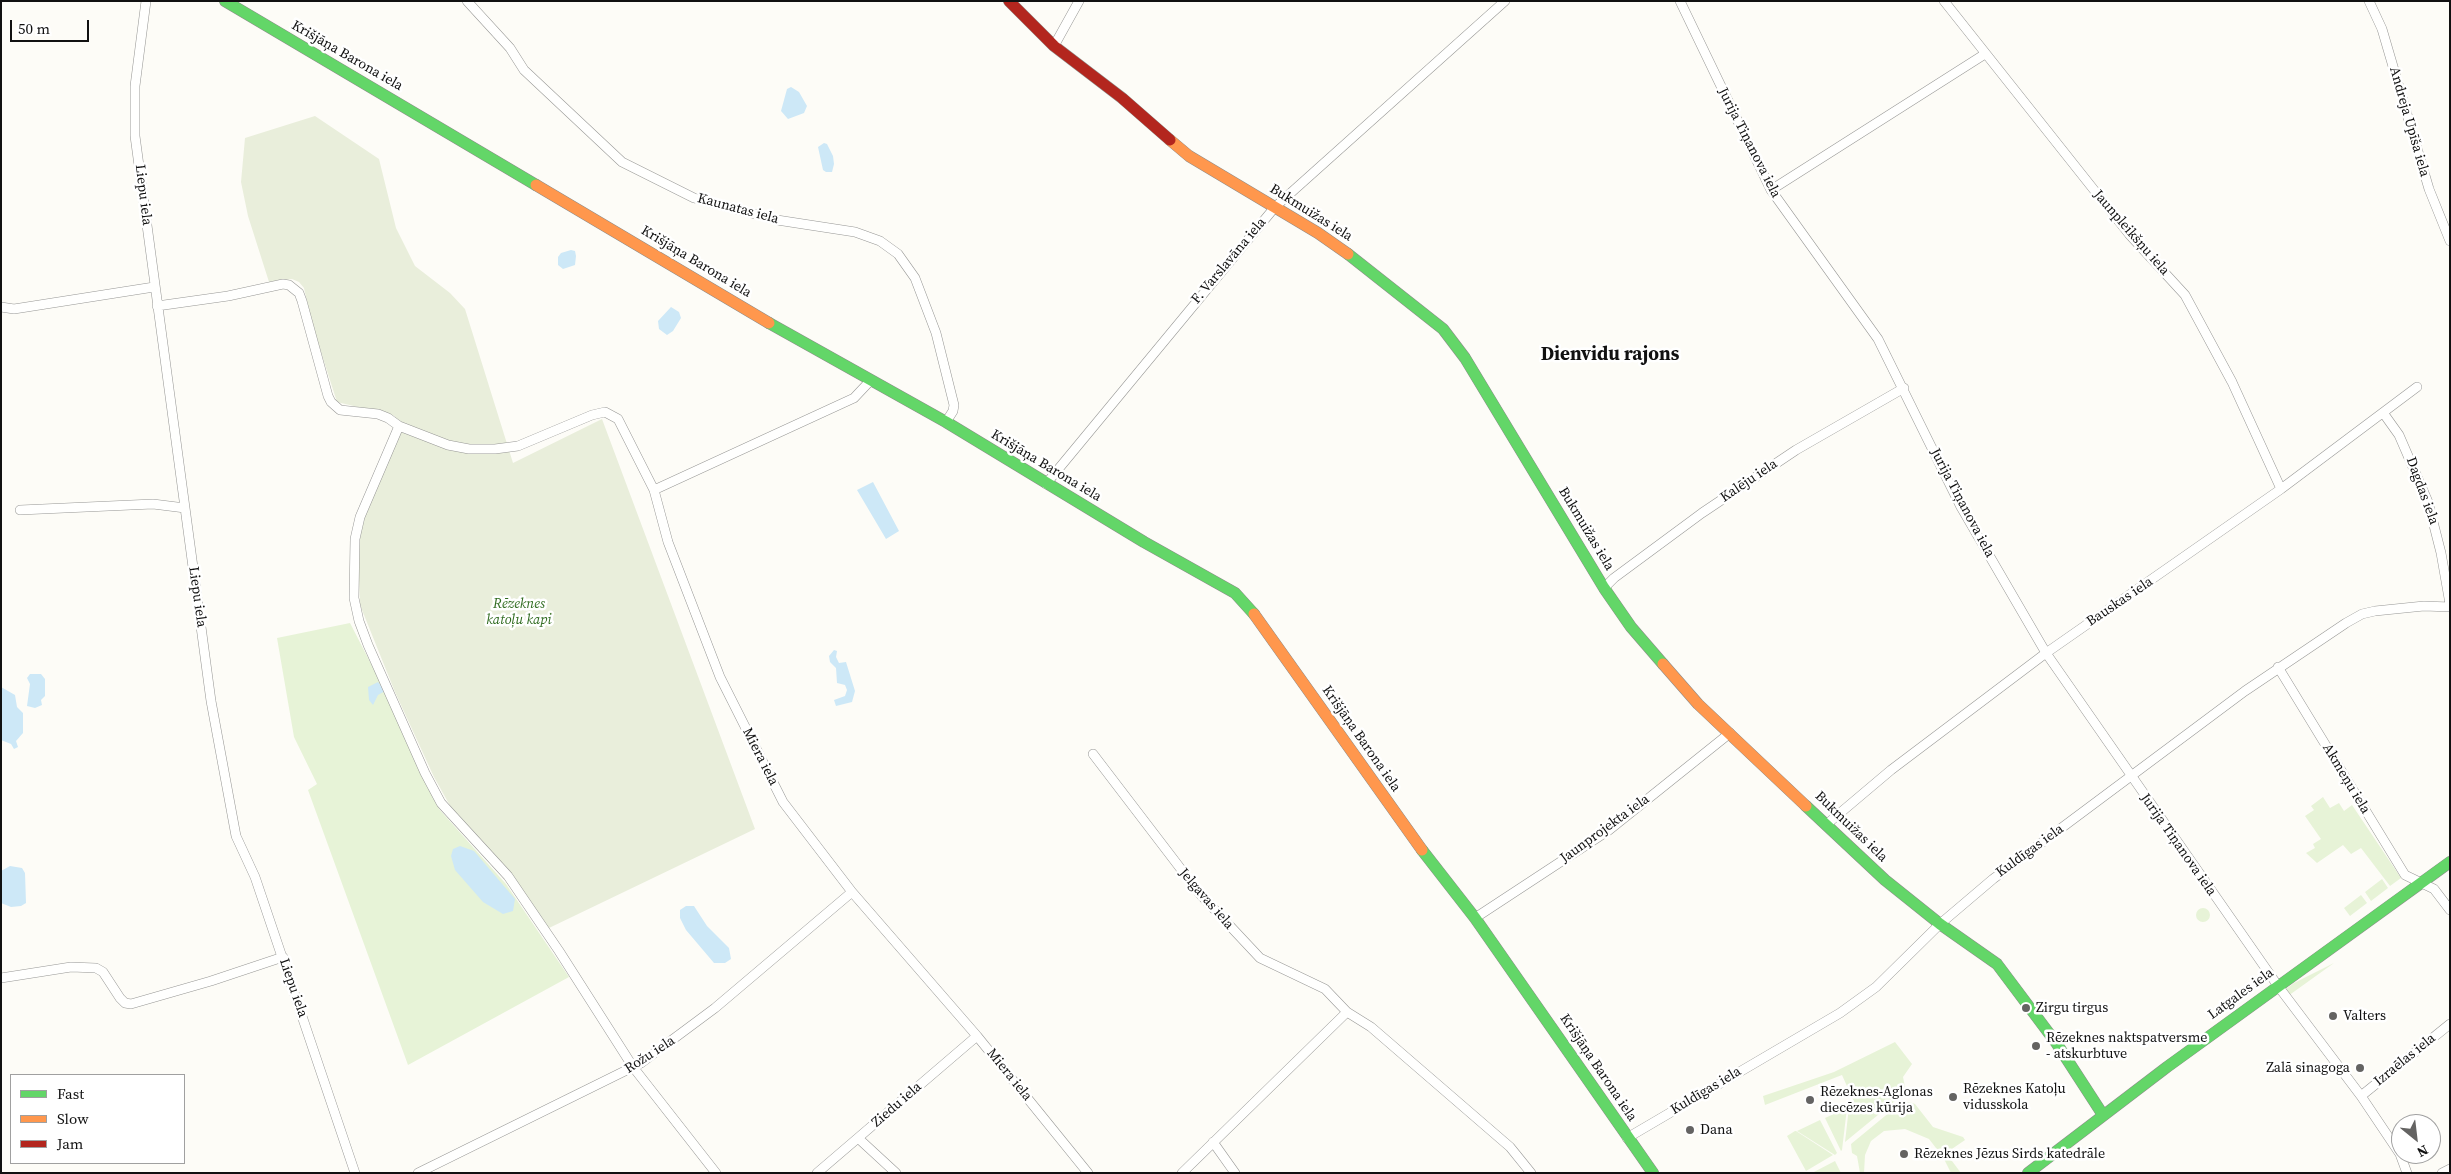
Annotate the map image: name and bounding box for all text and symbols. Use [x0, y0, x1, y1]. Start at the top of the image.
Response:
scale bar [12, 10, 91, 42]
street label: Krišjāņa Barona iela [288, 17, 406, 95]
text: 50 m [18, 18, 50, 39]
street label: Andreja Upīša iela [2385, 65, 2433, 179]
street label: Jurija Tiņanova iela [1714, 85, 1784, 201]
street label: Liepu iela [131, 164, 155, 226]
street label: Bukmuižas iela [1267, 181, 1355, 245]
street label: Jaunpleikšņu iela [2089, 187, 2173, 279]
street label: Kaunatas iela [696, 190, 780, 228]
street label: F. Varslavāna iela [1188, 214, 1270, 308]
street label: Krišjāņa Barona iela [638, 222, 754, 302]
district label: Dienvidu rajons [1541, 344, 1679, 366]
street label: Krišjāņa Barona iela [988, 426, 1104, 506]
street label: Jurija Tiņanova iela [1926, 446, 1998, 560]
street label: Dagdas iela [2402, 455, 2442, 527]
street label: Kalēju iela [1717, 456, 1781, 506]
street label: Bukmuižas iela [1554, 484, 1618, 574]
street label: Liepu iela [184, 565, 210, 629]
street label: Bauskas iela [2084, 574, 2156, 630]
park label: Rēzeknes katoļu kapi [486, 596, 552, 628]
street label: Krišjāņa Barona iela [1318, 683, 1404, 795]
street label: Miera iela [738, 725, 782, 789]
street label: Akmeņu iela [2318, 741, 2374, 817]
street label: Bukmuižas iela [1811, 788, 1891, 866]
street label: Jaunprojekta iela [1557, 791, 1653, 867]
street label: Jurija Tiņanova iela [2136, 791, 2220, 899]
street label: Kuldīgas iela [1993, 821, 2067, 881]
street label: Jelgavas iela [1175, 865, 1237, 933]
street label: Liepu iela [275, 956, 311, 1020]
street label: Latgales iela [2205, 965, 2277, 1023]
place label: Zirgu tirgus [2036, 1000, 2108, 1016]
marker: Zirgu tirgus [2020, 1002, 2032, 1014]
place label: Valters [2343, 1008, 2386, 1024]
marker: Valters [2327, 1010, 2339, 1022]
street label: Krišjāņa Barona iela [1556, 1011, 1640, 1125]
place label: Rēzeknes naktspatversme - atskurbtuve [2046, 1030, 2207, 1062]
street label: Izraēlas iela [2371, 1030, 2439, 1090]
street label: Rožu iela [622, 1032, 678, 1078]
marker: Rēzeknes naktspatversme - atskurbtuve [2030, 1040, 2042, 1052]
street label: Miera iela [983, 1045, 1035, 1105]
place label: Zalā sinagoga [2266, 1060, 2350, 1076]
marker: Zalā sinagoga [2354, 1062, 2366, 1074]
street label: Kuldīgas iela [1668, 1063, 1744, 1119]
legend [10, 1074, 185, 1164]
street label: Ziedu iela [869, 1079, 925, 1131]
place label: Rēzeknes Katoļu vidusskola [1963, 1081, 2066, 1114]
text: Fast [57, 1083, 84, 1104]
place label: Rēzeknes-Aglonas diecēzes kūrija [1820, 1084, 1933, 1116]
marker: Rēzeknes Katoļu vidusskola [1947, 1091, 1959, 1103]
marker: Rēzeknes-Aglonas diecēzes kūrija [1804, 1094, 1816, 1106]
text: Slow [57, 1108, 89, 1129]
north arrow [2391, 1114, 2441, 1164]
place label: Dana [1700, 1122, 1733, 1138]
marker: Dana [1684, 1124, 1696, 1136]
text: Jam [57, 1133, 83, 1154]
text: N [2413, 1140, 2432, 1162]
place label: Rēzeknes Jēzus Sirds katedrāle [1914, 1146, 2105, 1162]
marker: Rēzeknes Jēzus Sirds katedrāle [1898, 1148, 1910, 1160]

